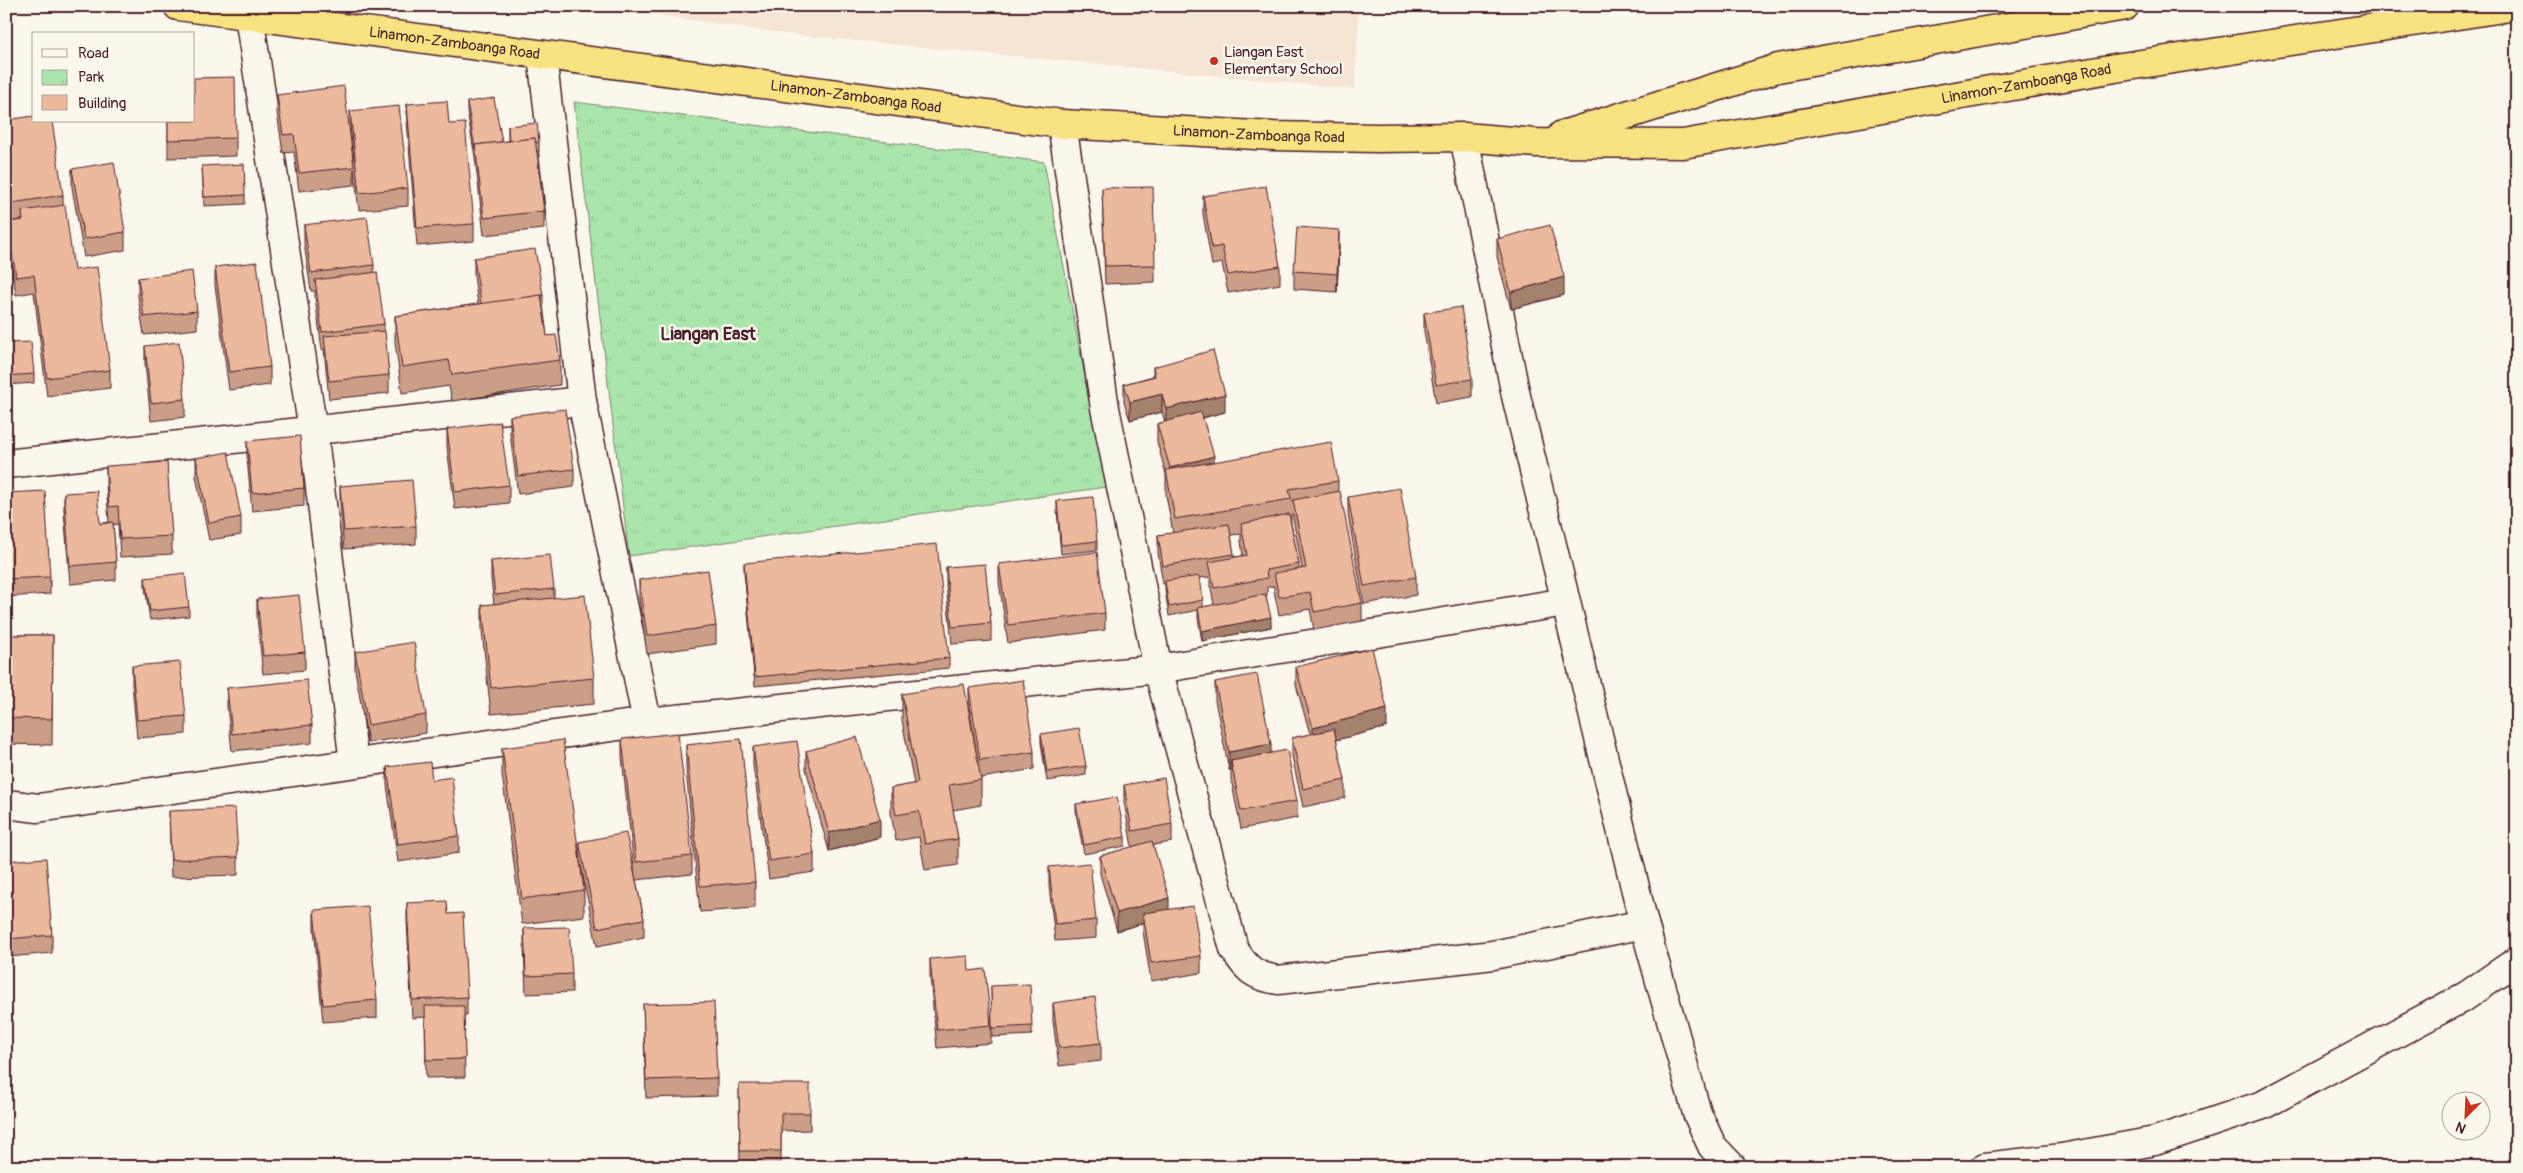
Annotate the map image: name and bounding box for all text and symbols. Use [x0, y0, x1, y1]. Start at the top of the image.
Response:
street label: Linamon-Zamboanga Road [368, 23, 541, 64]
legend [32, 32, 195, 122]
place label: Liangan East Elementary School [1224, 43, 1343, 79]
text: Road [78, 44, 109, 63]
marker: Liangan East Elementary School [1208, 55, 1220, 67]
street label: Linamon-Zamboanga Road [1940, 60, 2113, 108]
text: Park [78, 68, 105, 87]
street label: Linamon-Zamboanga Road [769, 76, 943, 118]
text: Building [78, 94, 126, 113]
street label: Linamon-Zamboanga Road [1172, 121, 1345, 147]
district label: Liangan East [660, 323, 756, 346]
north arrow [2440, 1090, 2490, 1140]
text: N [2453, 1118, 2469, 1137]

